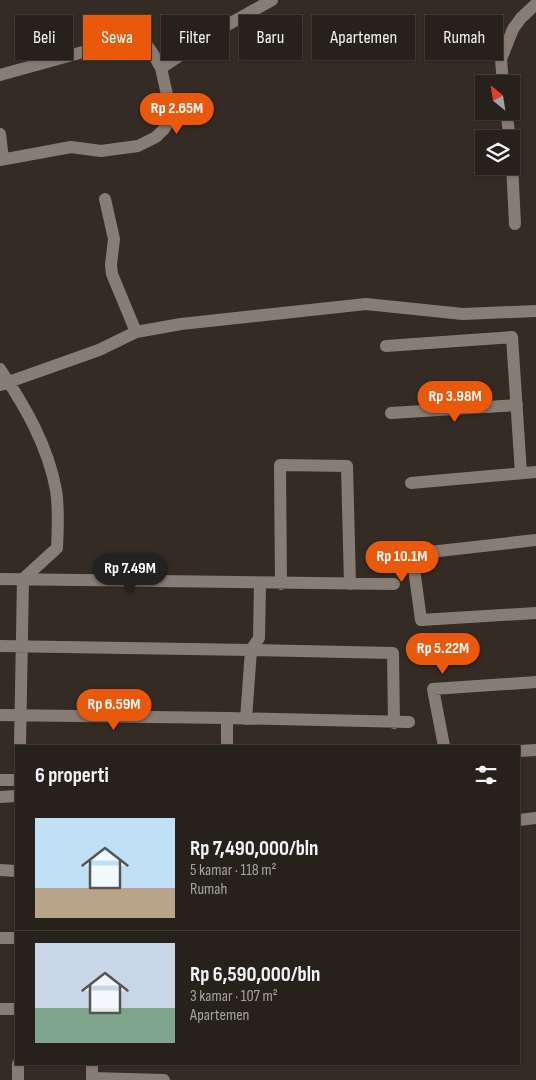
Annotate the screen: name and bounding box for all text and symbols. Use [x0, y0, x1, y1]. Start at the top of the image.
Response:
chip: Beli [15, 15, 73, 60]
chip: Sewa [83, 15, 151, 60]
chip: Filter [161, 15, 229, 60]
chip: Baru [239, 15, 302, 60]
chip: Apartemen [312, 15, 415, 60]
chip: Rumah [425, 15, 503, 60]
north arrow [475, 75, 520, 120]
map controls [475, 75, 520, 175]
pin: Rp 2.65M [125, 92, 229, 135]
text: Rp 2.65M [151, 99, 203, 118]
button: layers [475, 130, 520, 175]
pin: Rp 3.98M [403, 380, 507, 423]
text: Rp 3.98M [428, 387, 482, 406]
pin: Rp 10.1M [350, 540, 454, 583]
text: Rp 10.1M [377, 547, 427, 566]
pin: Rp 7.49M [78, 552, 182, 595]
text: Rp 7.49M [104, 559, 156, 578]
pin: Rp 5.22M [391, 632, 495, 675]
text: Rp 5.22M [417, 639, 469, 658]
pin: Rp 6.59M [62, 688, 166, 731]
text: Rp 6.59M [88, 695, 140, 714]
icon: filters [472, 761, 500, 789]
text: 6 properti [35, 763, 109, 788]
text: Rp 7,490,000/bln [190, 836, 318, 861]
icon: home [75, 838, 135, 898]
text: 5 kamar · 118 m² [190, 861, 277, 880]
text: Rumah [190, 880, 227, 899]
text: Rp 6,590,000/bln [190, 962, 320, 987]
icon: home [75, 963, 135, 1023]
text: 3 kamar · 107 m² [190, 987, 278, 1006]
text: Apartemen [190, 1006, 249, 1025]

